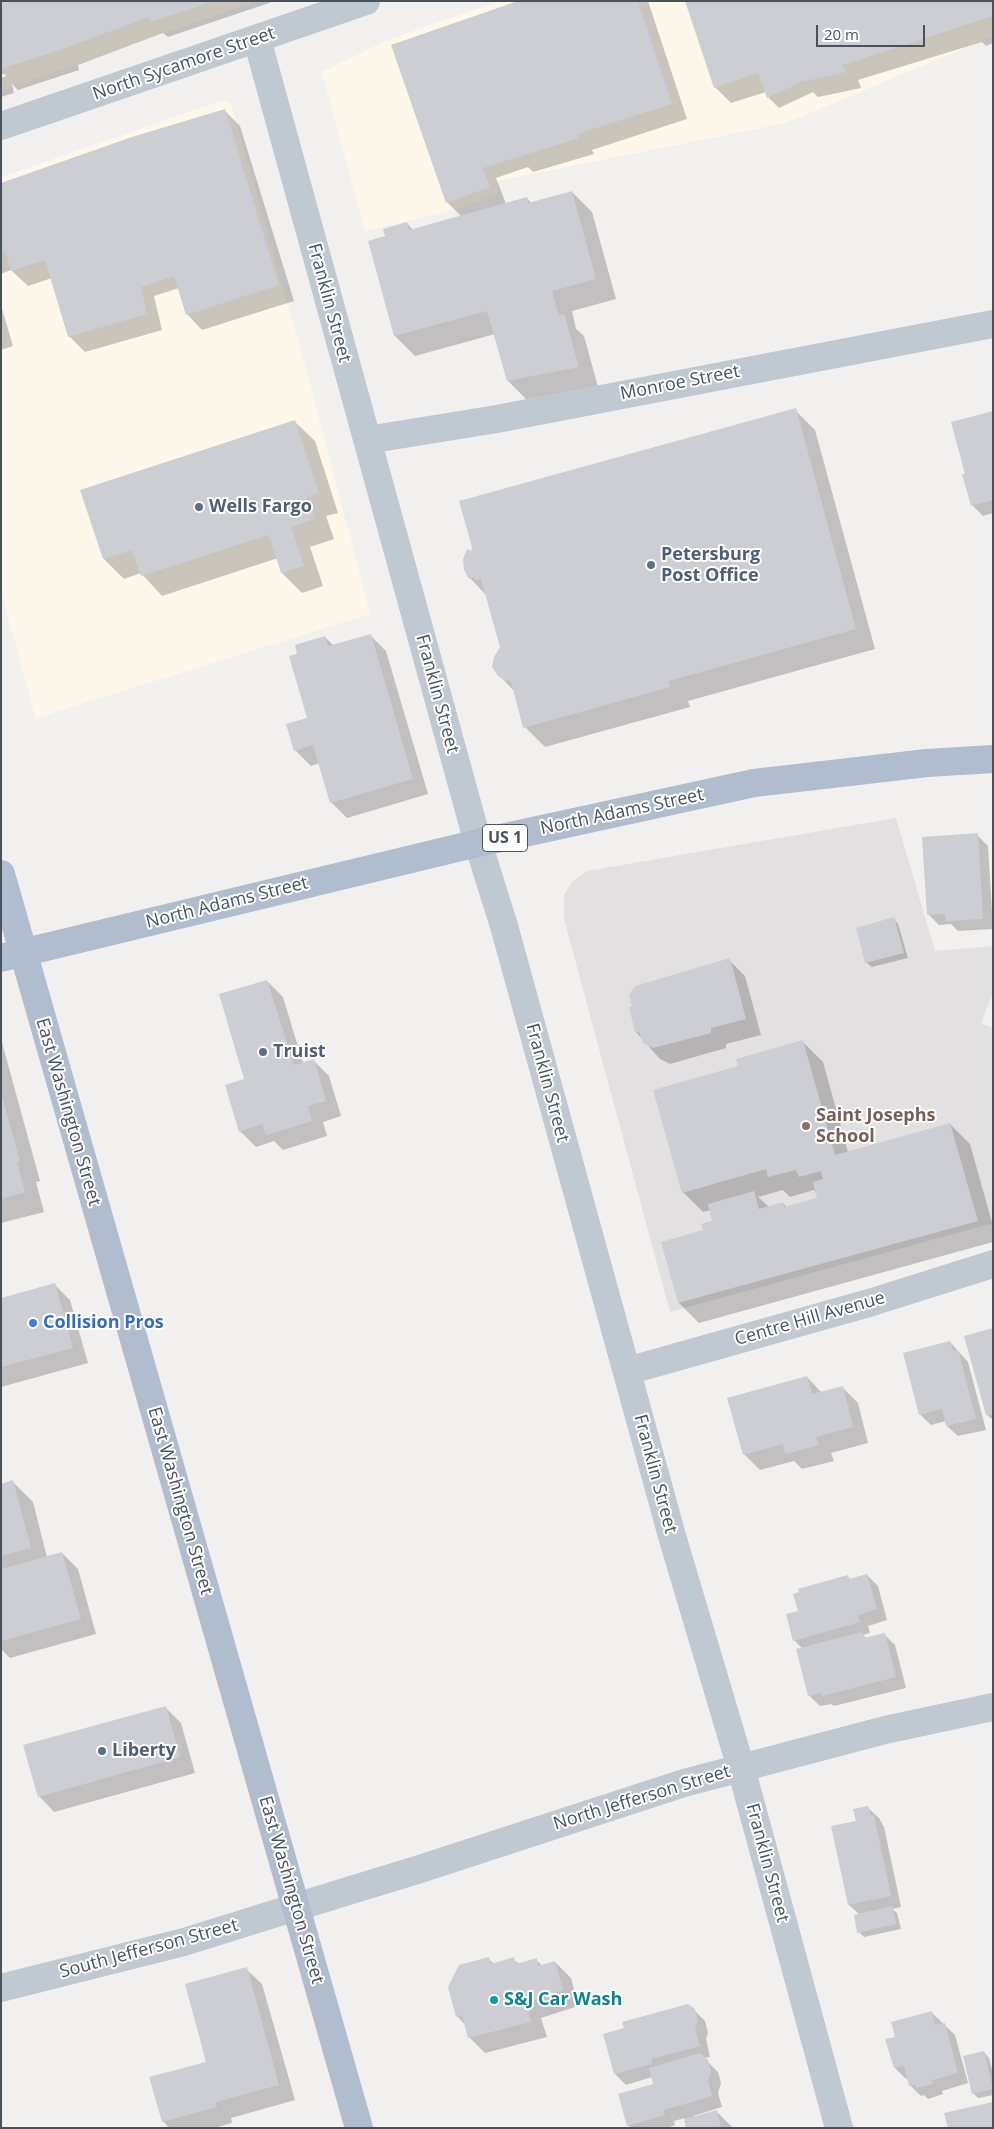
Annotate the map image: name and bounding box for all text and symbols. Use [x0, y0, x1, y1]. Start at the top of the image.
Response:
scale bar [819, 15, 928, 47]
street label: North Sycamore Street [90, 23, 278, 105]
text: 20 m [824, 24, 859, 44]
street label: Franklin Street [303, 241, 355, 365]
street label: Monroe Street [618, 361, 742, 405]
place label: Wells Fargo [209, 496, 312, 518]
marker: Wells Fargo [193, 501, 205, 513]
place label: Petersburg Post Office [661, 544, 760, 586]
marker: Petersburg Post Office [645, 559, 657, 571]
street label: Franklin Street [411, 632, 463, 756]
street label: North Adams Street [538, 784, 706, 840]
road number: US 1 [482, 824, 528, 851]
street label: North Adams Street [144, 872, 310, 934]
street label: East Washington Street [31, 1016, 105, 1208]
street label: Franklin Street [521, 1021, 573, 1145]
place label: Truist [273, 1041, 326, 1063]
marker: Truist [257, 1046, 269, 1058]
place label: Saint Josephs School [816, 1105, 935, 1148]
marker: Saint Josephs School [800, 1120, 812, 1132]
street label: Centre Hill Avenue [732, 1287, 888, 1351]
place label: Collision Pros [43, 1312, 164, 1334]
marker: Collision Pros [27, 1317, 39, 1329]
street label: East Washington Street [143, 1405, 217, 1597]
street label: Franklin Street [629, 1412, 681, 1536]
place label: Liberty [112, 1740, 176, 1762]
marker: Liberty [96, 1745, 108, 1757]
street label: North Jefferson Street [551, 1761, 733, 1835]
street label: East Washington Street [254, 1794, 328, 1986]
street label: Franklin Street [741, 1801, 793, 1925]
street label: South Jefferson Street [57, 1915, 241, 1983]
place label: S&J Car Wash [504, 1989, 622, 2011]
marker: S&J Car Wash [488, 1994, 500, 2006]

